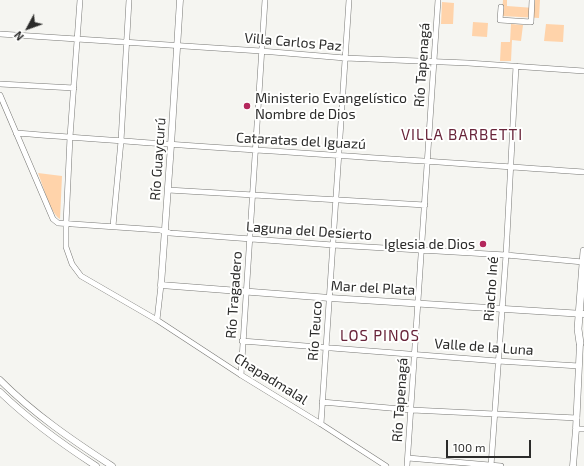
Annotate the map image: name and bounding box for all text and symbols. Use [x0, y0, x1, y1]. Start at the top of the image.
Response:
north arrow [8, 8, 48, 48]
street label: Río Tapenagá [411, 22, 433, 108]
text: N [11, 29, 26, 43]
street label: Villa Carlos Paz [244, 29, 342, 55]
place label: Ministerio Evangelístico Nombre de Dios [255, 90, 407, 122]
marker: Ministerio Evangelístico Nombre de Dios [242, 101, 252, 111]
street label: Río Guaycurú [147, 117, 169, 201]
district label: VILLA BARBETTI [401, 126, 523, 144]
street label: Cataratas del Iguazú [235, 129, 367, 153]
street label: Laguna del Desierto [245, 218, 373, 244]
place label: Iglesia de Dios [384, 236, 475, 252]
marker: Iglesia de Dios [478, 239, 488, 249]
street label: Río Tragadero [223, 251, 245, 339]
street label: Riacho Iné [480, 256, 502, 322]
street label: Mar del Plata [330, 277, 416, 299]
street label: Río Teuco [305, 301, 325, 361]
district label: LOS PINOS [340, 327, 420, 345]
street label: Valle de la Luna [434, 335, 534, 359]
street label: Chapadmalal [231, 350, 311, 408]
street label: Río Tapenagá [389, 357, 411, 443]
scale bar [448, 432, 533, 458]
text: 100 m [453, 440, 485, 454]

